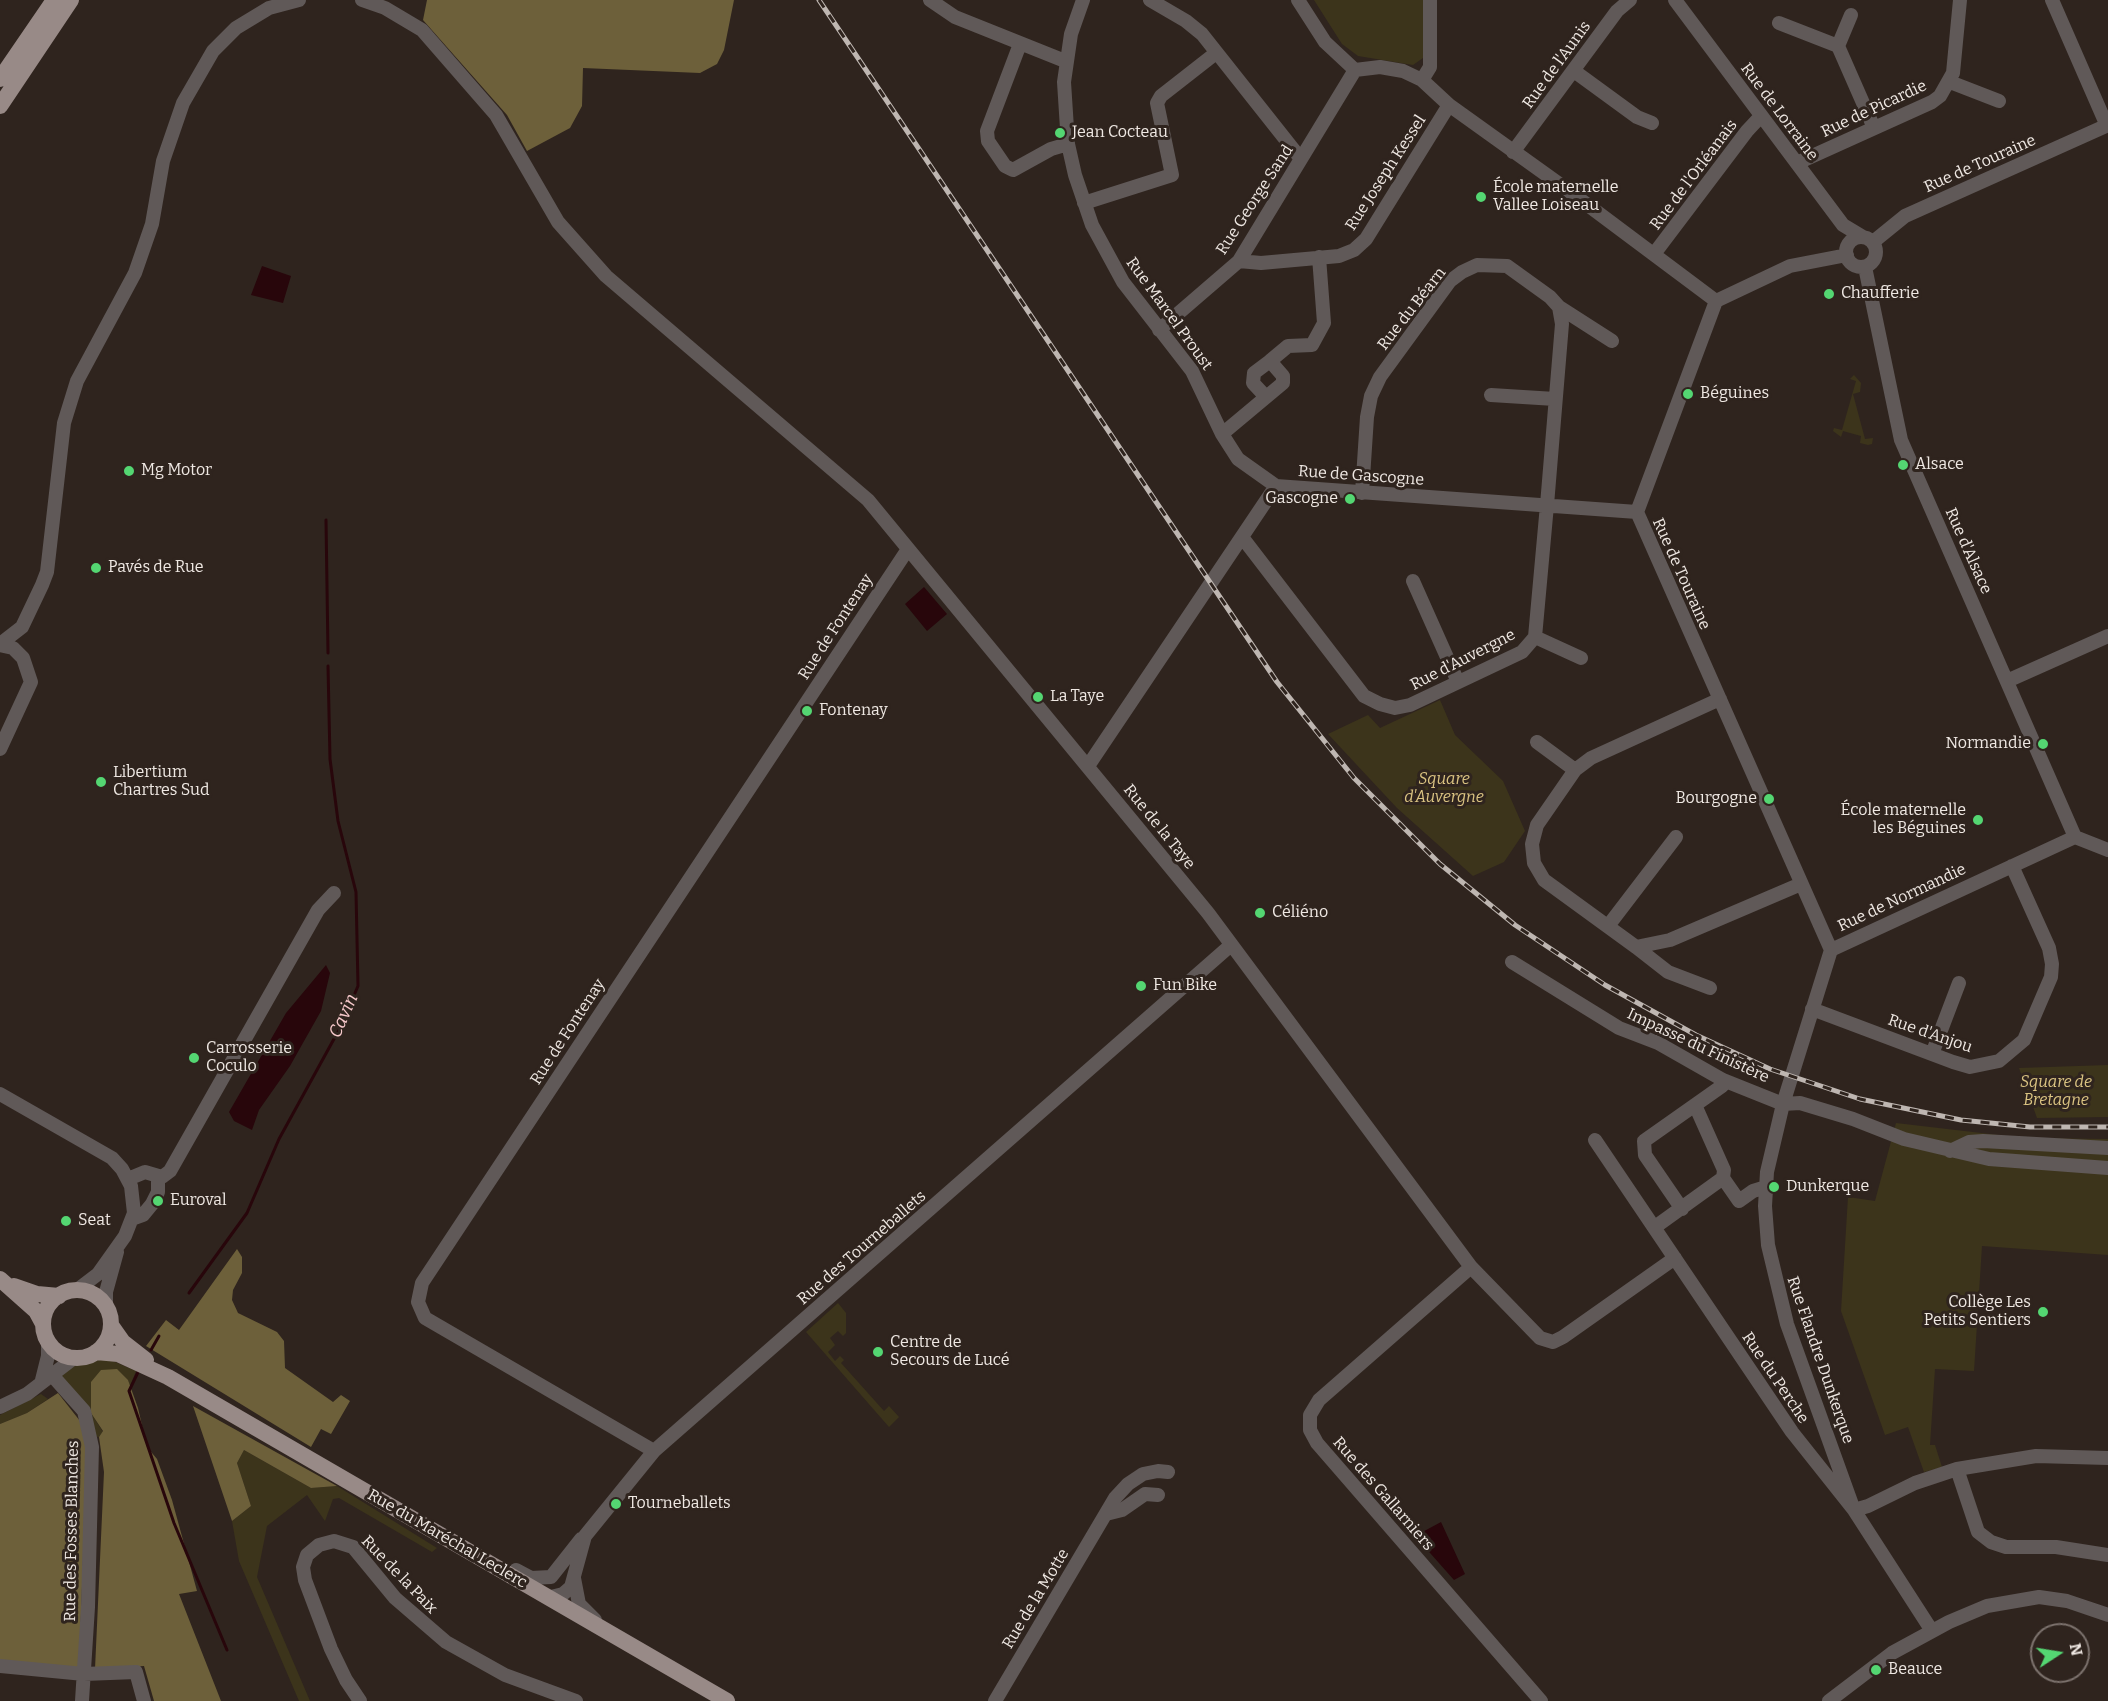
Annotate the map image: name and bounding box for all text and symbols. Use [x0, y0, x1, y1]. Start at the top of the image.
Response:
street label: Rue de l'Aunis [1519, 18, 1595, 112]
street label: Rue de Lorraine [1736, 59, 1822, 165]
street label: Rue de Picardie [1818, 76, 1930, 142]
street label: Rue Joseph Kessel [1342, 112, 1430, 234]
street label: Rue de l'Orléanais [1646, 116, 1742, 234]
place label: Jean Cocteau [1072, 123, 1168, 143]
marker: Jean Cocteau [1053, 126, 1067, 140]
street label: Rue de Touraine [1921, 131, 2039, 197]
street label: Rue George Sand [1212, 142, 1298, 258]
place label: École maternelle Vallee Loiseau [1493, 178, 1618, 216]
marker: École maternelle Vallee Loiseau [1474, 190, 1488, 204]
street label: Rue Marcel Proust [1122, 254, 1216, 374]
street label: Rue du Béarn [1374, 264, 1450, 354]
place label: Chaufferie [1841, 284, 1919, 304]
marker: Chaufferie [1822, 287, 1836, 301]
place label: Béguines [1700, 384, 1769, 404]
marker: Béguines [1681, 387, 1695, 401]
place label: Alsace [1915, 455, 1964, 475]
marker: Alsace [1896, 458, 1910, 472]
place label: Mg Motor [141, 461, 212, 481]
street label: Rue de Gascogne [1297, 462, 1425, 490]
marker: Mg Motor [122, 464, 136, 478]
place label: Gascogne [1265, 489, 1338, 509]
marker: Gascogne [1343, 492, 1357, 506]
street label: Rue d'Alsace [1940, 505, 1996, 597]
street label: Rue de Touraine [1648, 515, 1714, 633]
place label: Pavés de Rue [108, 558, 204, 578]
marker: Pavés de Rue [89, 561, 103, 575]
street label: Rue de Fontenay [795, 570, 877, 684]
street label: Rue d'Auvergne [1407, 625, 1519, 695]
place label: La Taye [1050, 687, 1104, 707]
marker: La Taye [1031, 690, 1045, 704]
place label: Fontenay [819, 701, 888, 721]
marker: Fontenay [800, 704, 814, 718]
place label: Normandie [1945, 734, 2031, 754]
marker: Normandie [2036, 737, 2050, 751]
place label: Libertium Chartres Sud [113, 763, 209, 801]
park label: Square d'Auvergne [1404, 770, 1484, 808]
marker: Libertium Chartres Sud [94, 775, 108, 789]
street label: Rue de la Taye [1119, 781, 1199, 873]
place label: Bourgogne [1675, 789, 1757, 809]
marker: Bourgogne [1762, 792, 1776, 806]
place label: École maternelle les Béguines [1841, 801, 1966, 839]
marker: École maternelle les Béguines [1971, 813, 1985, 827]
street label: Rue de Normandie [1835, 860, 1969, 936]
place label: Céliéno [1272, 903, 1328, 923]
marker: Céliéno [1253, 906, 1267, 920]
street label: Rue de Fontenay [527, 975, 609, 1089]
place label: Fun Bike [1153, 976, 1217, 996]
marker: Fun Bike [1134, 979, 1148, 993]
water label: Cavin [325, 991, 363, 1041]
street label: Impasse du Finistère [1624, 1005, 1772, 1087]
street label: Rue d'Anjou [1885, 1011, 1975, 1057]
place label: Carrosserie Coculo [206, 1039, 292, 1077]
marker: Carrosserie Coculo [187, 1051, 201, 1065]
park label: Square de Bretagne [2020, 1073, 2092, 1111]
place label: Dunkerque [1786, 1177, 1869, 1197]
marker: Dunkerque [1767, 1180, 1781, 1194]
street label: Rue des Tourneballets [794, 1187, 930, 1309]
place label: Euroval [170, 1191, 227, 1211]
marker: Euroval [151, 1194, 165, 1208]
place label: Seat [78, 1211, 111, 1231]
marker: Seat [59, 1214, 73, 1228]
street label: Rue Flandre Dunkerque [1782, 1274, 1858, 1446]
place label: Collège Les Petits Sentiers [1924, 1293, 2031, 1331]
marker: Collège Les Petits Sentiers [2036, 1305, 2050, 1319]
street label: Rue du Perche [1737, 1329, 1813, 1427]
place label: Centre de Secours de Lucé [890, 1333, 1009, 1371]
marker: Centre de Secours de Lucé [871, 1345, 885, 1359]
street label: Rue des Gallarniers [1328, 1433, 1438, 1555]
street label: Rue des Fosses Blanches [61, 1440, 83, 1622]
street label: Rue du Maréchal Leclerc [364, 1485, 530, 1593]
place label: Tourneballets [628, 1494, 731, 1514]
marker: Tourneballets [609, 1497, 623, 1511]
street label: Rue de la Paix [357, 1532, 441, 1618]
street label: Rue de la Motte [999, 1546, 1073, 1652]
north arrow [2030, 1623, 2090, 1683]
text: N [2066, 1642, 2087, 1658]
place label: Beauce [1888, 1660, 1942, 1680]
marker: Beauce [1869, 1663, 1883, 1677]

